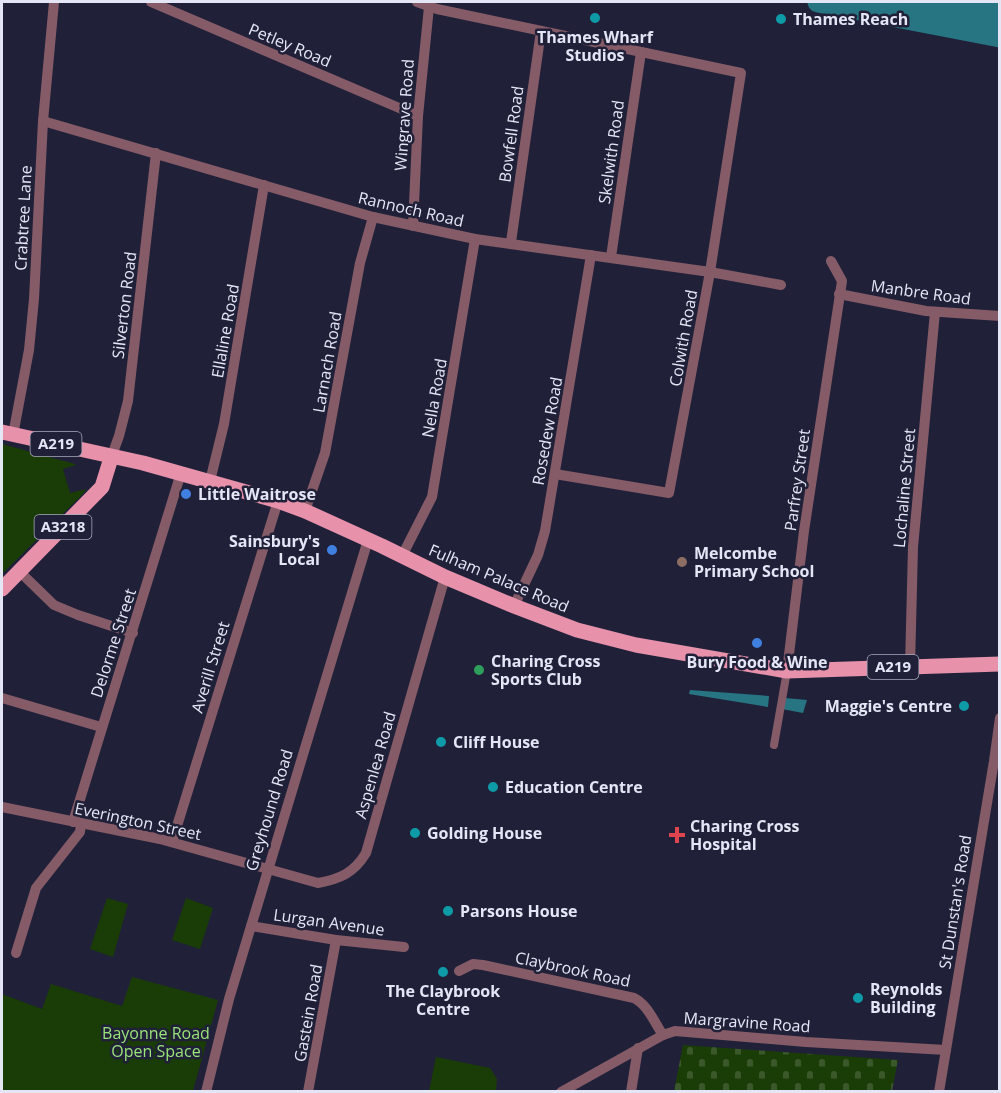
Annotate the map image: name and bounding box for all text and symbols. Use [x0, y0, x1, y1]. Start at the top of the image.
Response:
place label: Thames Reach [793, 8, 908, 30]
marker: Thames Wharf Studios [588, 11, 602, 25]
marker: Thames Reach [774, 12, 788, 26]
street label: Petley Road [245, 18, 335, 72]
place label: Thames Wharf Studios [537, 26, 654, 66]
street label: Wingrave Road [389, 58, 419, 172]
street label: Bowfell Road [493, 84, 529, 184]
street label: Skelwith Road [593, 99, 629, 205]
street label: Crabtree Lane [9, 165, 37, 271]
street label: Rannoch Road [356, 186, 466, 232]
street label: Silverton Road [107, 250, 141, 360]
street label: Manbre Road [870, 274, 972, 310]
street label: Ellaline Road [206, 282, 244, 380]
street label: Colwith Road [664, 288, 702, 388]
street label: Larnach Road [307, 310, 347, 414]
street label: Nella Road [416, 357, 452, 439]
street label: Rosedew Road [527, 375, 567, 487]
street label: Parfrey Street [779, 427, 815, 532]
street label: Lochaline Street [888, 427, 920, 549]
road number: A219 [31, 432, 82, 456]
place label: Little Waitrose [198, 483, 316, 505]
marker: Little Waitrose [179, 487, 193, 501]
road number: A3218 [34, 515, 92, 539]
place label: Sainsbury's Local [229, 530, 320, 570]
street label: Fulham Palace Road [426, 539, 572, 617]
place label: Melcombe Primary School [694, 542, 814, 582]
marker: Sainsbury's Local [325, 543, 339, 557]
marker: Melcombe Primary School [675, 555, 689, 569]
street label: Delorme Street [85, 585, 141, 700]
street label: Averill Street [186, 618, 234, 715]
marker: Bury Food & Wine [750, 636, 764, 650]
place label: Charing Cross Sports Club [491, 650, 601, 690]
place label: Bury Food & Wine [686, 651, 828, 673]
road number: A219 [868, 655, 918, 679]
marker: Charing Cross Sports Club [472, 663, 486, 677]
place label: Maggie's Centre [825, 695, 952, 717]
marker: Maggie's Centre [957, 699, 971, 713]
street label: Aspenlea Road [349, 709, 401, 821]
place label: Cliff House [453, 731, 540, 753]
marker: Cliff House [434, 735, 448, 749]
street label: Greyhound Road [240, 746, 298, 874]
place label: Education Centre [505, 776, 643, 798]
marker: Education Centre [486, 780, 500, 794]
street label: Everington Street [73, 797, 204, 845]
place label: Charing Cross Hospital [690, 815, 800, 855]
place label: Golding House [427, 822, 542, 844]
marker: Golding House [408, 826, 422, 840]
marker: Charing Cross Hospital [668, 826, 686, 844]
street label: St Dunstan's Road [934, 833, 976, 971]
place label: Parsons House [460, 900, 578, 922]
street label: Lurgan Avenue [272, 903, 386, 941]
marker: Parsons House [441, 904, 455, 918]
street label: Claybrook Road [513, 946, 633, 992]
street label: Gastein Road [289, 962, 327, 1064]
marker: The Claybrook Centre [436, 965, 450, 979]
place label: Reynolds Building [870, 978, 943, 1018]
place label: The Claybrook Centre [386, 980, 500, 1020]
marker: Reynolds Building [851, 991, 865, 1005]
street label: Margravine Road [683, 1007, 811, 1037]
park label: Bayonne Road Open Space [102, 1022, 210, 1062]

